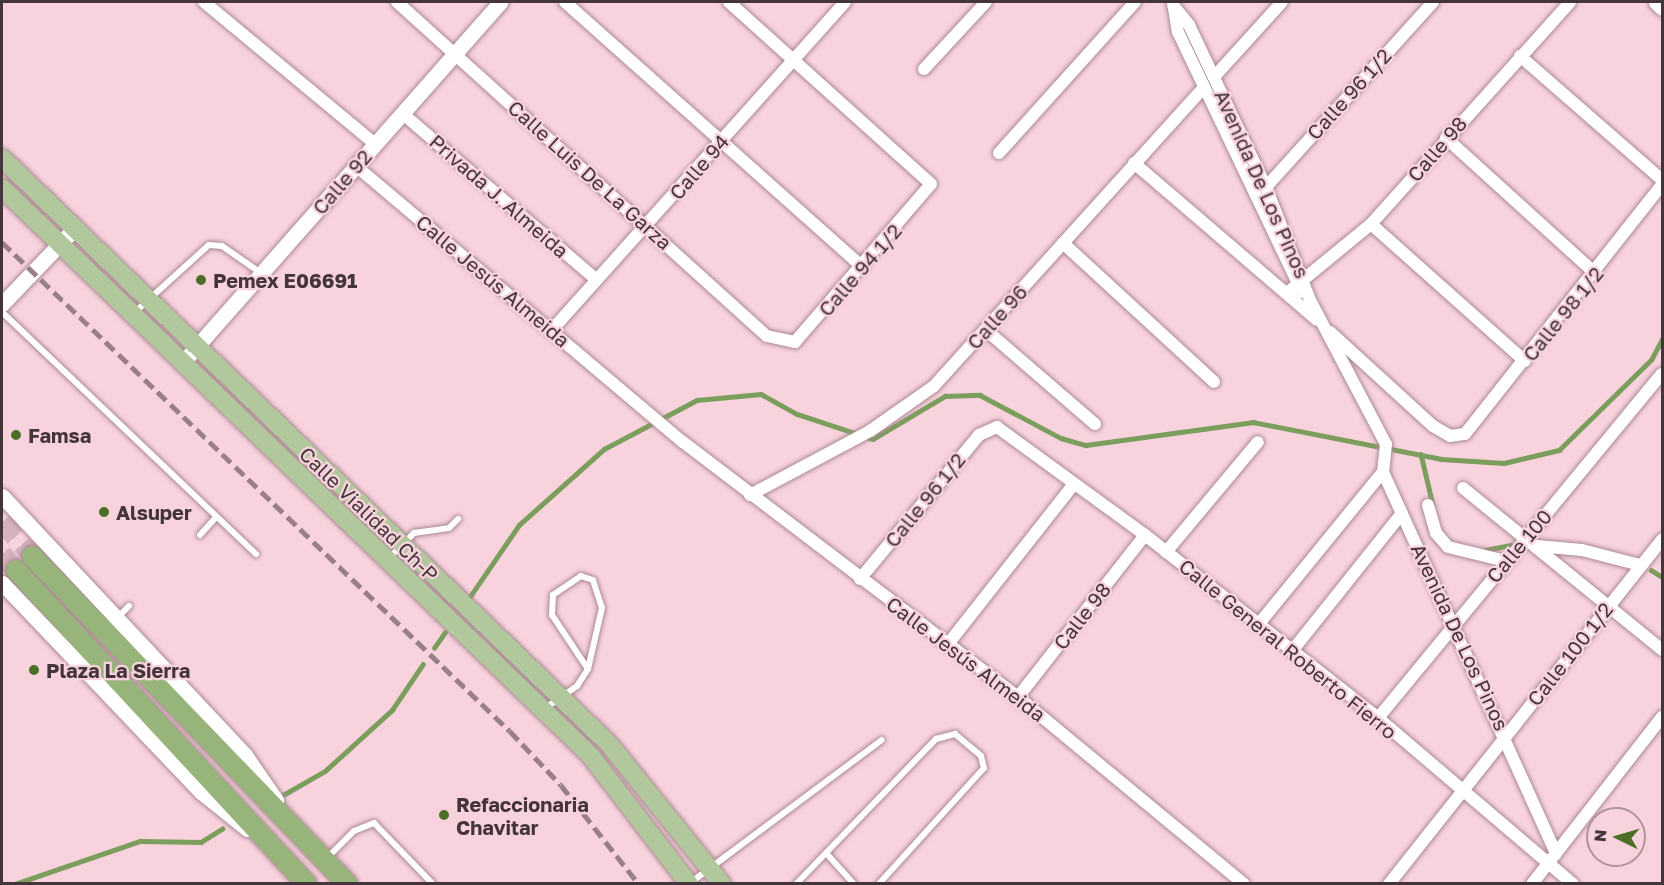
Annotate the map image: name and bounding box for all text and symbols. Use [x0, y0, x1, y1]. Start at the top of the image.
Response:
street label: Calle 96 1/2 [1302, 44, 1396, 144]
street label: Avenida De Los Pinos [1210, 86, 1314, 282]
street label: Calle Luis De La Garza [503, 95, 677, 255]
street label: Calle 98 [1402, 112, 1472, 186]
street label: Privada J. Almeida [425, 129, 573, 263]
street label: Calle 94 [664, 130, 734, 204]
street label: Calle 92 [307, 145, 377, 219]
street label: Calle Jesús Almeida [411, 210, 575, 352]
street label: Calle 94 1/2 [813, 219, 907, 321]
street label: Calle 98 1/2 [1518, 262, 1608, 366]
place label: Pemex E06691 [213, 268, 357, 292]
marker: Pemex E06691 [194, 273, 208, 287]
street label: Calle 96 [962, 280, 1032, 354]
place label: Famsa [28, 423, 91, 447]
marker: Famsa [9, 428, 23, 442]
street label: Calle Vialidad Ch-P [295, 442, 443, 586]
street label: Calle 96 1/2 [880, 448, 970, 552]
place label: Alsuper [116, 500, 192, 524]
street label: Calle 100 [1481, 504, 1557, 588]
marker: Alsuper [97, 505, 111, 519]
street label: Avenida De Los Pinos [1406, 540, 1514, 734]
street label: Calle General Roberto Fierro [1174, 554, 1402, 744]
street label: Calle 98 [1048, 578, 1116, 654]
street label: Calle Jesús Almeida [882, 591, 1050, 727]
street label: Calle 100 1/2 [1522, 598, 1618, 710]
place label: Plaza La Sierra [46, 658, 190, 682]
marker: Plaza La Sierra [27, 663, 41, 677]
place label: Refaccionaria Chavitar [456, 792, 589, 839]
north arrow [1586, 807, 1646, 867]
marker: Refaccionaria Chavitar [437, 808, 451, 822]
text: N [1590, 829, 1611, 843]

